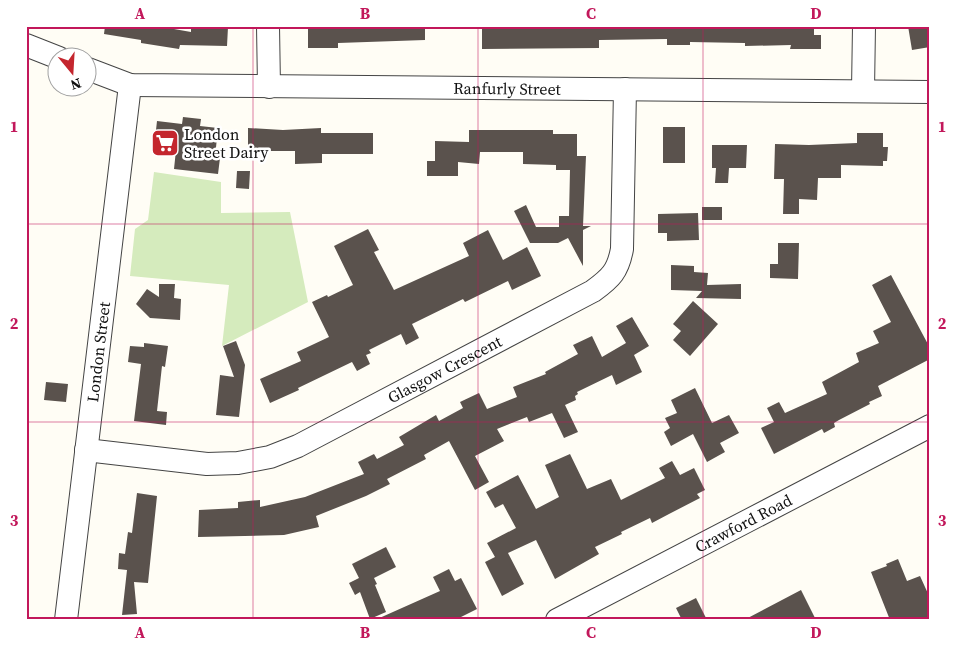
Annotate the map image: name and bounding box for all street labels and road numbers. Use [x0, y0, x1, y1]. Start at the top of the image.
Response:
street label: Ranfurly Street [453, 77, 562, 100]
street label: London Street [81, 300, 115, 403]
street label: Glasgow Crescent [384, 330, 506, 408]
street label: Crawford Road [691, 489, 796, 557]

